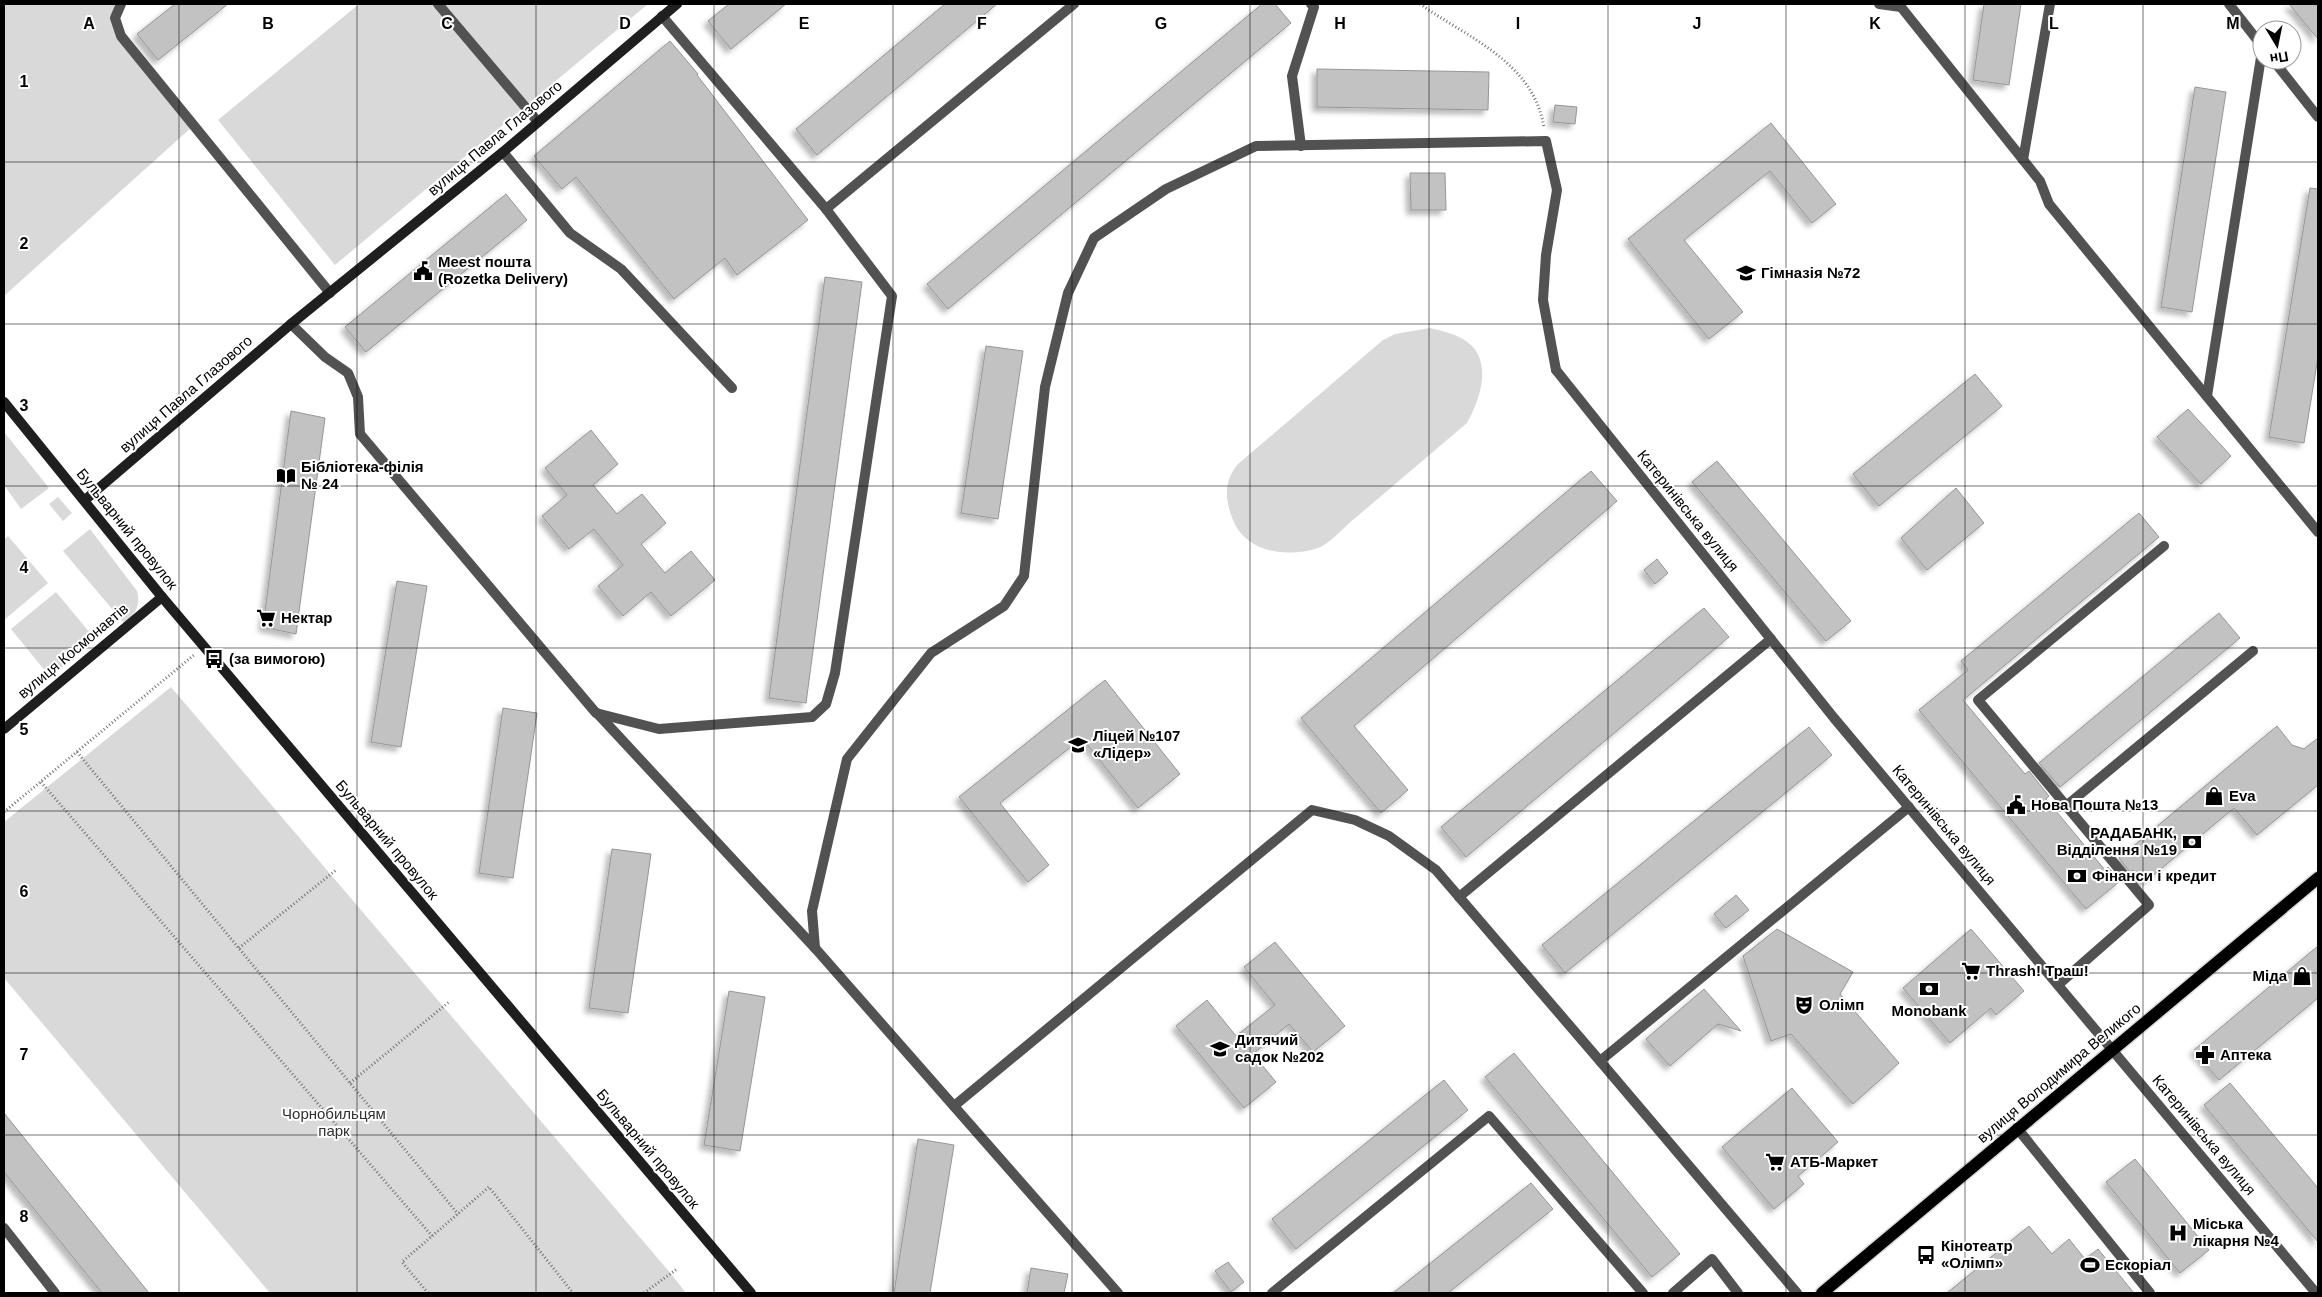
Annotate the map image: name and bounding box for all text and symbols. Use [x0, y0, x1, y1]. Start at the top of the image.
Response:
text: A [83, 15, 95, 32]
text: B [262, 15, 274, 32]
text: C [441, 15, 453, 32]
text: D [619, 15, 631, 32]
text: E [799, 15, 810, 32]
text: F [977, 15, 987, 32]
text: G [1155, 15, 1167, 32]
text: H [1334, 15, 1346, 32]
text: I [1516, 15, 1520, 32]
text: J [1693, 15, 1701, 32]
text: K [1869, 15, 1881, 32]
text: L [2049, 15, 2059, 32]
text: M [2226, 15, 2240, 32]
north arrow [2252, 20, 2302, 70]
text: Пн [2269, 48, 2290, 67]
text: 1 [20, 73, 29, 90]
street label: вулиця Павла Глазового [424, 77, 565, 199]
text: 2 [20, 235, 29, 252]
place label: Meest пошта (Rozetka Delivery) [438, 253, 568, 287]
public building icon: Meest пошта (Rozetka Delivery) [412, 260, 434, 282]
school or university icon: Гімназія №72 [1735, 262, 1757, 284]
place label: Гімназія №72 [1761, 264, 1860, 281]
street label: вулиця Павла Глазового [116, 332, 255, 456]
text: 3 [20, 397, 29, 414]
street label: Катеринівська вулиця [1634, 447, 1743, 575]
place label: Бібліотека-філія № 24 [301, 458, 424, 492]
street label: Бульварний провулок [73, 465, 182, 593]
library icon: Бібліотека-філія № 24 [275, 465, 297, 487]
text: 4 [20, 559, 29, 576]
street label: вулиця Космонавтів [14, 600, 131, 702]
supermarket icon: Нектар [255, 607, 277, 629]
place label: Нектар [281, 609, 333, 626]
bus stop icon: (за вимогою) [203, 648, 225, 670]
place label: (за вимогою) [229, 650, 325, 667]
text: 5 [20, 721, 29, 738]
place label: Ліцей №107 «Лідер» [1093, 727, 1180, 761]
school or university icon: Ліцей №107 «Лідер» [1067, 734, 1089, 756]
street label: Катеринівська вулиця [1889, 761, 2000, 888]
street label: Бульварний провулок [333, 777, 443, 903]
shop icon: Eva [2203, 785, 2225, 807]
place label: Eva [2229, 787, 2256, 804]
public building icon: Нова Пошта №13 [2005, 794, 2027, 816]
place label: Нова Пошта №13 [2031, 796, 2158, 813]
place label: РАДАБАНК, Відділення №19 [2057, 824, 2177, 858]
bank icon: РАДАБАНК, Відділення №19 [2181, 831, 2203, 853]
bank icon: Фінанси і кредит [2066, 865, 2088, 887]
place label: Фінанси і кредит [2092, 867, 2217, 884]
text: 6 [20, 883, 29, 900]
supermarket icon: Thrash! Траш! [1960, 960, 1982, 982]
place label: Thrash! Траш! [1986, 962, 2089, 979]
shop icon: Міда [2291, 965, 2313, 987]
place label: Міда [2252, 967, 2288, 984]
bank icon: Monobank [1918, 978, 1940, 1000]
theatre icon: Олімп [1793, 994, 1815, 1016]
place label: Олімп [1819, 996, 1864, 1013]
street label: вулиця Володимира Великого [1974, 999, 2144, 1146]
place label: Monobank [1892, 1002, 1967, 1019]
place label: Дитячий садок №202 [1235, 1031, 1324, 1065]
school or university icon: Дитячий садок №202 [1209, 1038, 1231, 1060]
pharmacy icon: Аптека [2194, 1044, 2216, 1066]
text: 7 [20, 1046, 29, 1063]
place label: Аптека [2220, 1046, 2272, 1063]
street label: Катеринівська вулиця [2149, 1071, 2260, 1198]
street label: Бульварний провулок [594, 1086, 704, 1212]
park label: Чорнобильцям парк [282, 1105, 386, 1139]
supermarket icon: АТБ-Маркет [1764, 1151, 1786, 1173]
place label: АТБ-Маркет [1790, 1153, 1878, 1170]
text: 8 [20, 1208, 29, 1225]
place label: Міська лікарня №4 [2193, 1215, 2279, 1249]
hospital icon: Міська лікарня №4 [2167, 1222, 2189, 1244]
place label: Кінотеатр «Олімп» [1941, 1237, 2013, 1271]
bus stop icon: Кінотеатр «Олімп» [1915, 1244, 1937, 1266]
sports icon: Ескоріал [2079, 1254, 2101, 1276]
place label: Ескоріал [2105, 1256, 2171, 1273]

